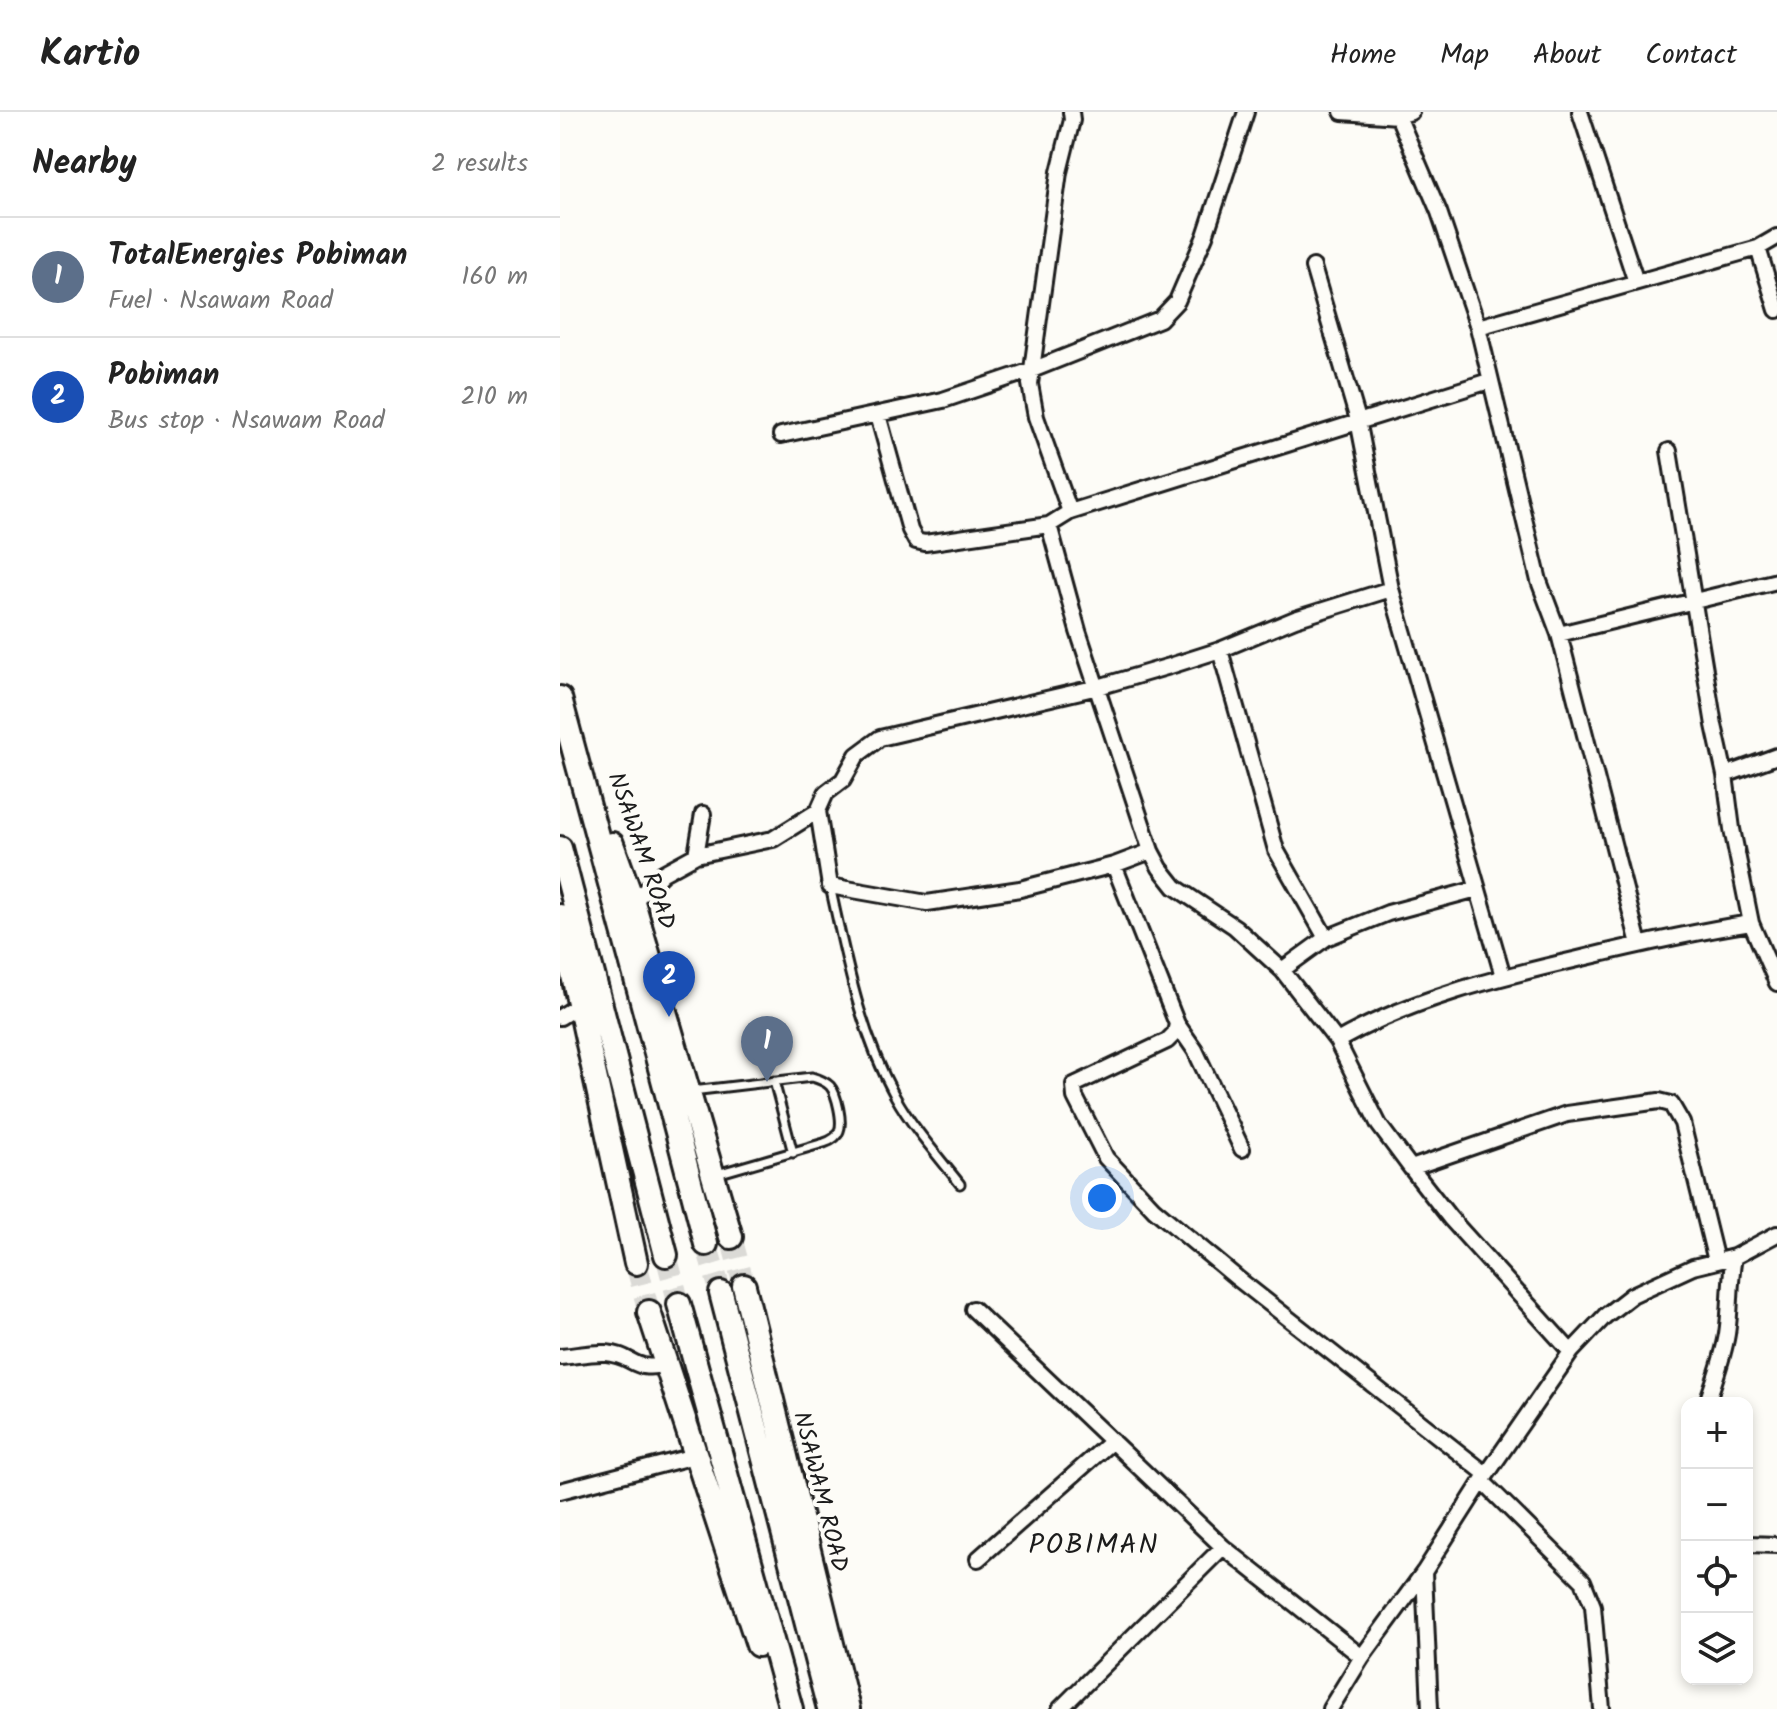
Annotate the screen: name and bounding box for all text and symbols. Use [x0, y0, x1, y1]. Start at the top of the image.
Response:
text: Kartio [40, 25, 140, 85]
text: Home [1330, 33, 1396, 78]
text: Map [1440, 33, 1489, 78]
text: About [1533, 33, 1601, 78]
text: Contact [1645, 33, 1737, 78]
text: Nearby [32, 137, 137, 191]
text: 2 results [431, 143, 528, 185]
text: TotalEnergies Pobiman [108, 232, 407, 280]
text: 1 [54, 256, 62, 298]
text: 160 m [461, 256, 528, 298]
text: Fuel · Nsawam Road [108, 280, 333, 322]
text: Pobiman [108, 352, 219, 400]
text: 2 [50, 376, 66, 418]
text: 210 m [461, 376, 528, 418]
text: Bus stop · Nsawam Road [108, 400, 385, 442]
street label: NSAWAM ROAD [596, 767, 686, 935]
pin: 2 [643, 951, 695, 1017]
pin: 1 [741, 1016, 793, 1082]
your location [1082, 1178, 1122, 1218]
map controls [1681, 1397, 1753, 1685]
button: + [1681, 1397, 1753, 1469]
street label: NSAWAM ROAD [781, 1408, 859, 1576]
button: − [1681, 1469, 1753, 1541]
district label: POBIMAN [1029, 1523, 1159, 1568]
button: locate [1681, 1541, 1753, 1613]
button: layers [1681, 1613, 1753, 1685]

